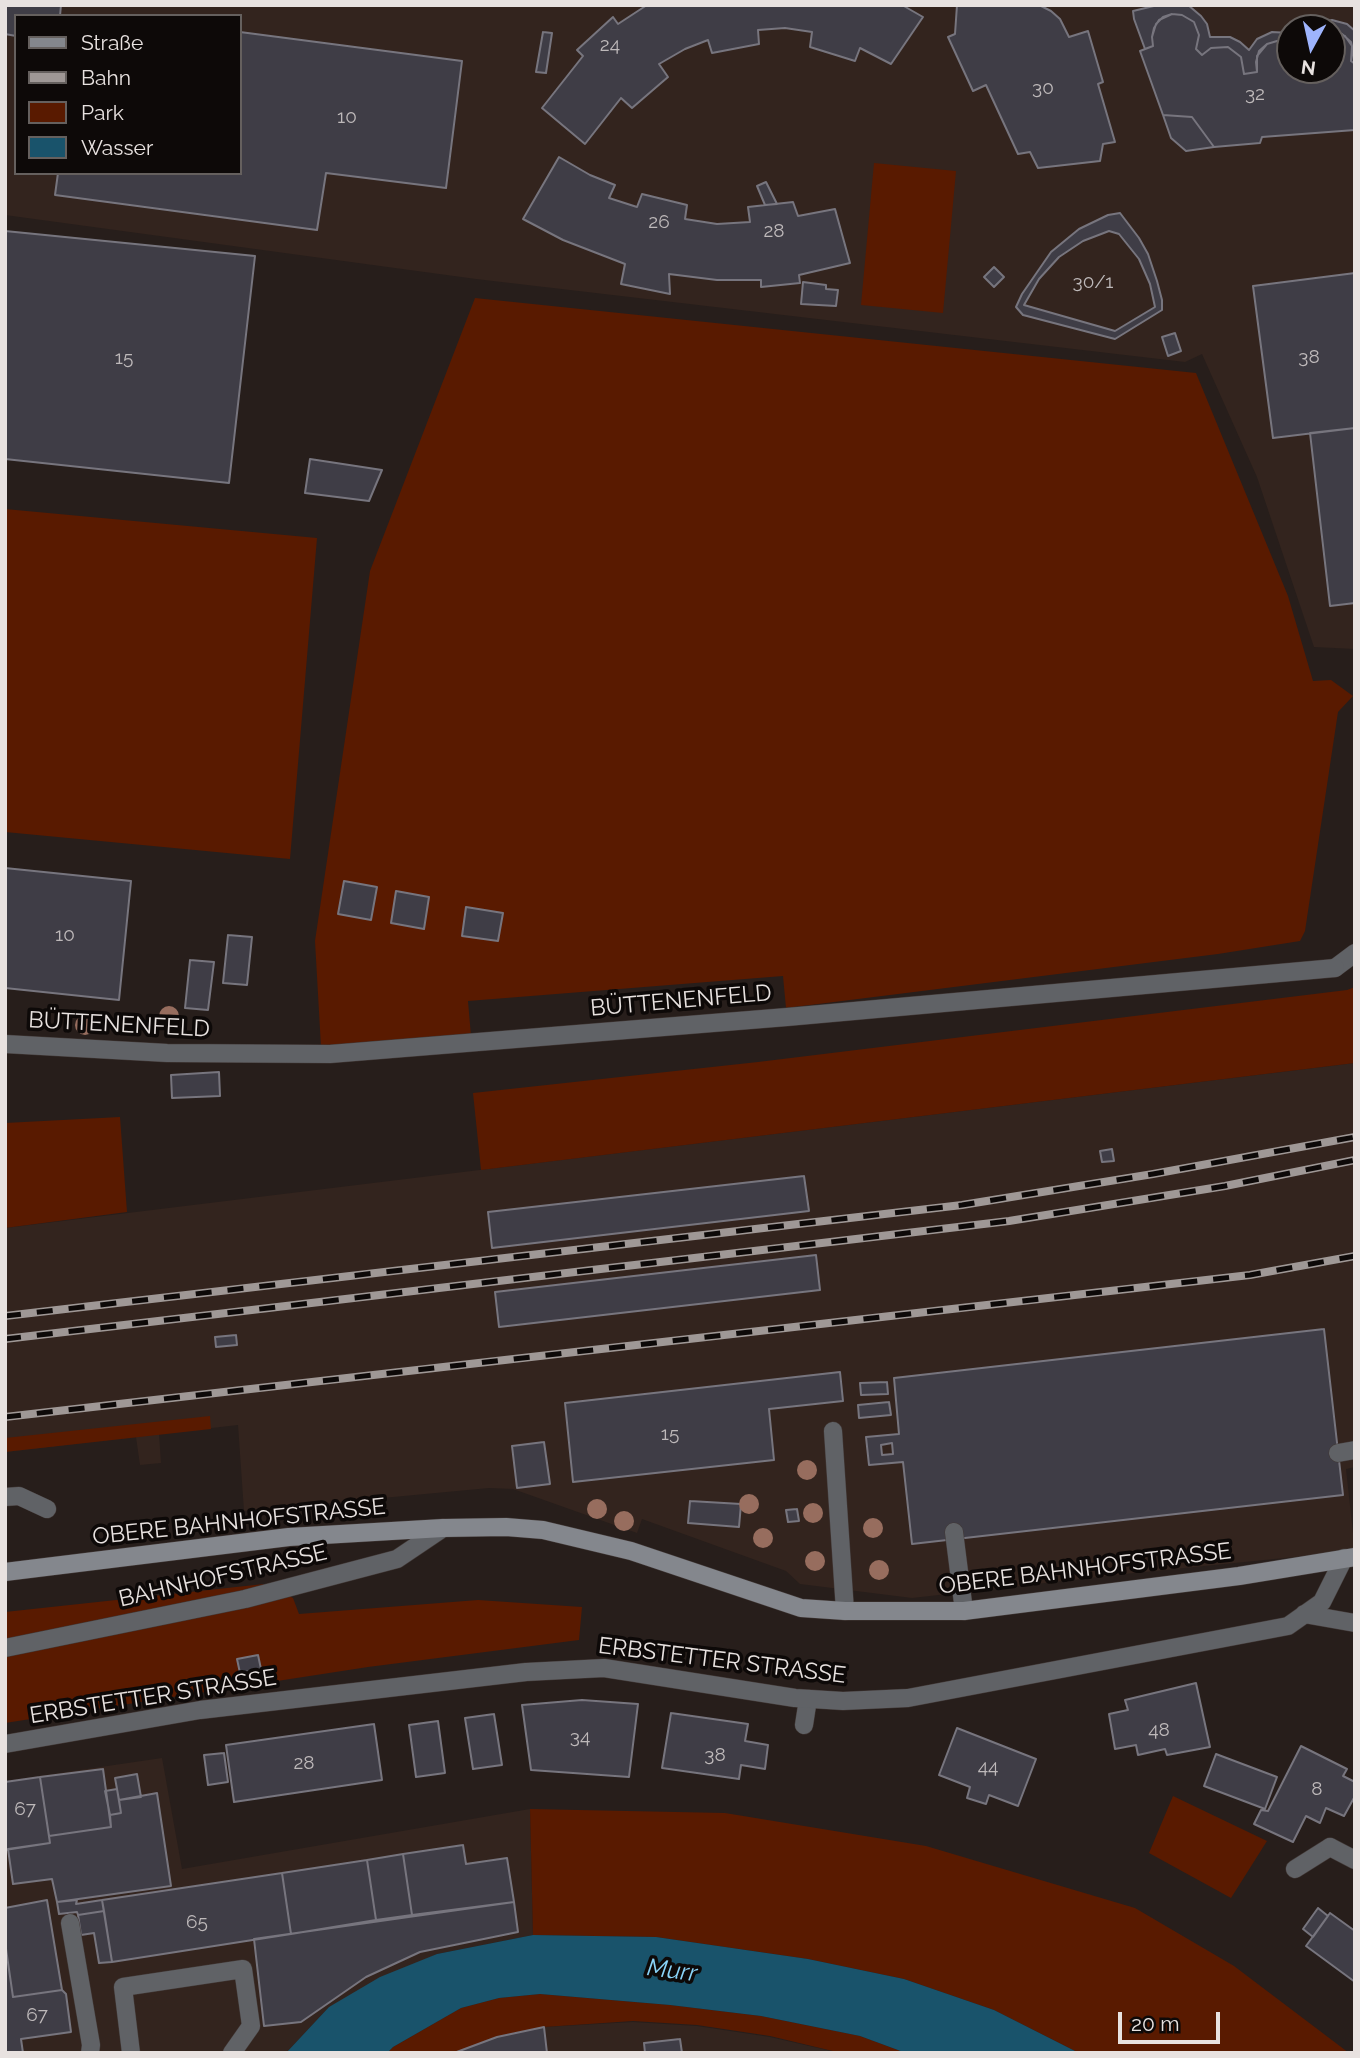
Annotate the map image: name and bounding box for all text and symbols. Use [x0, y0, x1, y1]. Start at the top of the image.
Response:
legend [14, 14, 242, 175]
north arrow [1276, 14, 1346, 84]
text: Straße [81, 30, 143, 55]
house number: 24 [600, 34, 620, 56]
text: N [1300, 56, 1317, 80]
text: Bahn [81, 65, 131, 90]
house number: 30 [1032, 77, 1054, 99]
house number: 32 [1245, 83, 1265, 105]
text: Park [81, 100, 124, 125]
house number: 10 [337, 106, 357, 128]
text: Wasser [81, 135, 153, 160]
house number: 26 [648, 211, 670, 233]
house number: 28 [763, 220, 785, 242]
house number: 30/1 [1073, 271, 1113, 293]
house number: 38 [1298, 346, 1320, 368]
house number: 15 [115, 347, 133, 369]
house number: 10 [55, 924, 75, 946]
street label: BÜTTENENFELD [589, 979, 773, 1023]
street label: BÜTTENENFELD [28, 1006, 210, 1044]
house number: 15 [661, 1423, 679, 1445]
street label: OBERE BAHNHOFSTRASSE [91, 1493, 387, 1551]
street label: OBERE BAHNHOFSTRASSE [937, 1537, 1233, 1601]
street label: BAHNHOFSTRASSE [116, 1539, 330, 1613]
street label: ERBSTETTER STRASSE [597, 1632, 847, 1690]
street label: ERBSTETTER STRASSE [28, 1664, 278, 1730]
house number: 48 [1148, 1719, 1170, 1741]
house number: 34 [570, 1726, 590, 1748]
house number: 38 [704, 1744, 726, 1766]
house number: 28 [293, 1752, 315, 1774]
house number: 44 [978, 1756, 998, 1778]
house number: 8 [1311, 1778, 1323, 1800]
house number: 67 [14, 1798, 36, 1820]
house number: 65 [186, 1911, 208, 1933]
water label: Murr [645, 1954, 699, 1988]
scale bar [1122, 1998, 1224, 2042]
house number: 67 [26, 2004, 48, 2026]
text: 20 m [1131, 2011, 1179, 2036]

